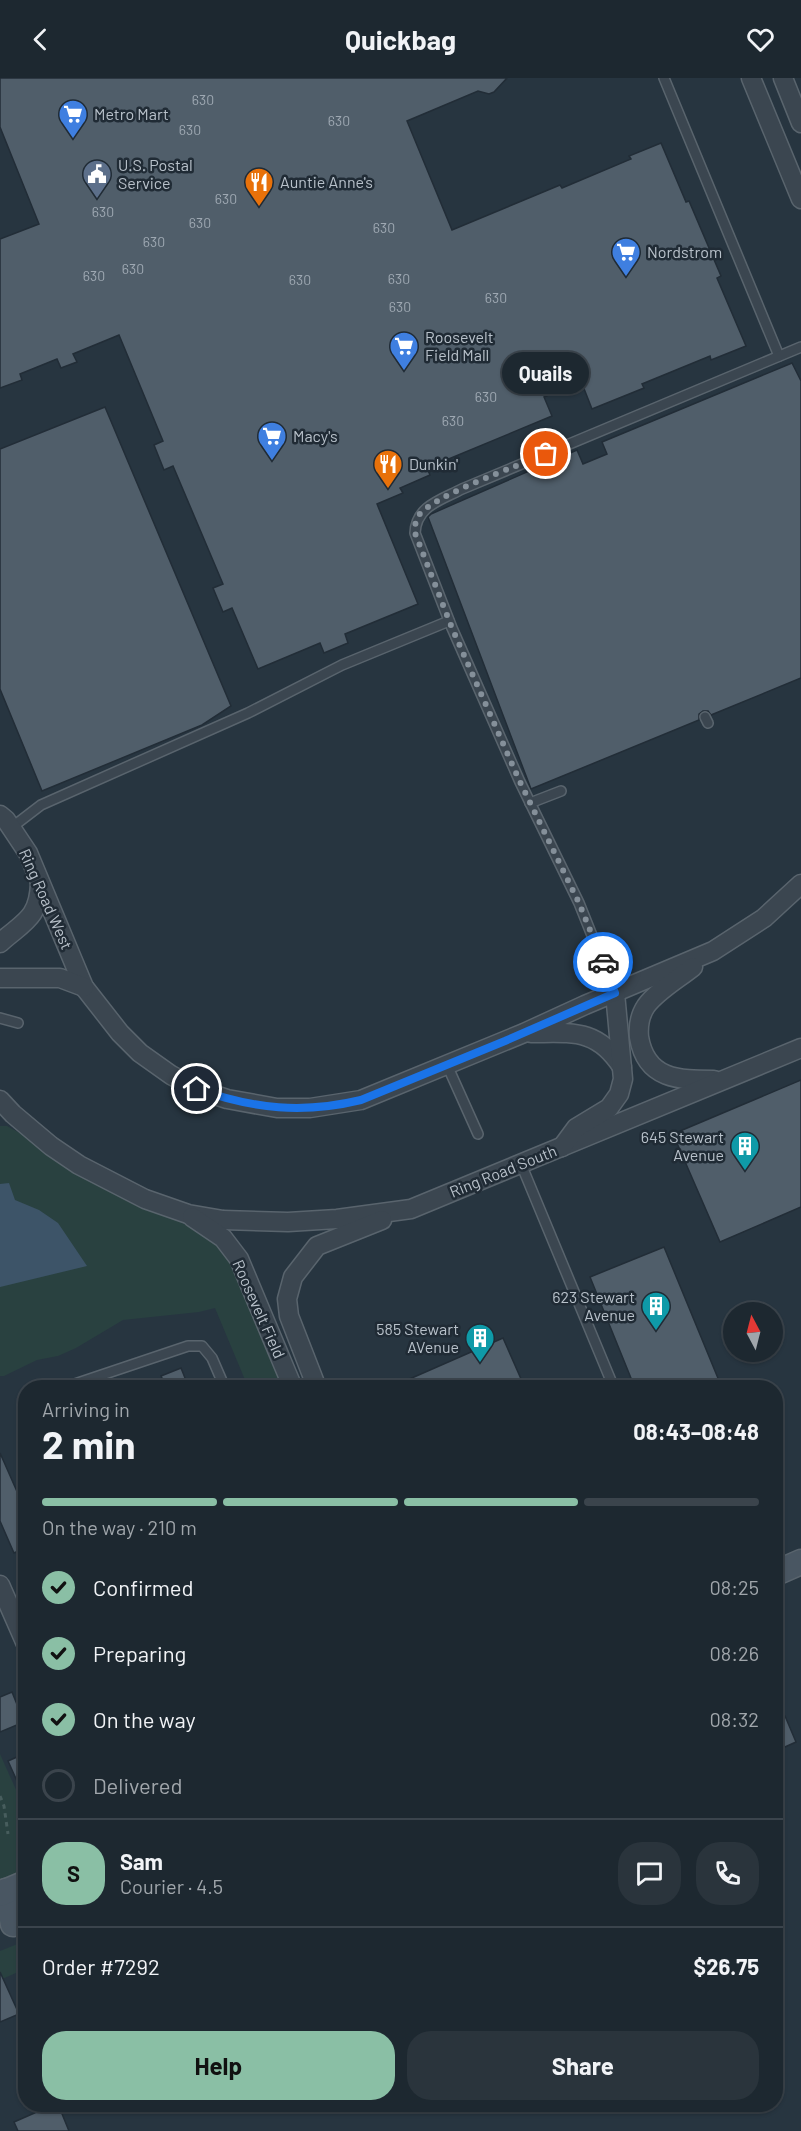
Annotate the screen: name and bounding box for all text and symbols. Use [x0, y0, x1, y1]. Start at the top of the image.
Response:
icon: back [24, 23, 57, 56]
text: Quickbag [345, 23, 456, 55]
icon: heart [744, 23, 777, 56]
house number: 630 [192, 91, 214, 108]
supermarket icon: Metro Mart [57, 98, 89, 140]
place label: Metro Mart [94, 104, 169, 123]
house number: 630 [328, 112, 350, 129]
house number: 630 [179, 121, 201, 138]
place label: U.S. Postal Service [118, 155, 193, 192]
public building icon: U.S. Postal Service [81, 158, 113, 200]
restaurant icon: Auntie Anne's [243, 166, 275, 208]
place label: Auntie Anne's [280, 172, 373, 191]
house number: 630 [215, 190, 237, 207]
house number: 630 [92, 203, 114, 220]
house number: 630 [189, 214, 211, 231]
house number: 630 [373, 219, 395, 236]
house number: 630 [143, 233, 165, 250]
supermarket icon: Nordstrom [610, 236, 642, 278]
place label: Nordstrom [647, 242, 722, 261]
house number: 630 [122, 260, 144, 277]
house number: 630 [83, 267, 105, 284]
house number: 630 [388, 270, 410, 287]
house number: 630 [289, 271, 311, 288]
house number: 630 [485, 289, 507, 306]
house number: 630 [389, 298, 411, 315]
place label: Roosevelt Field Mall [425, 327, 494, 364]
supermarket icon: Roosevelt Field Mall [388, 330, 420, 372]
callout: Quails [502, 352, 590, 394]
text: Quails [519, 361, 572, 385]
house number: 630 [475, 388, 497, 405]
house number: 630 [442, 412, 464, 429]
supermarket icon: Macy's [256, 420, 288, 462]
place label: Macy's [293, 426, 338, 445]
pin [520, 428, 571, 479]
icon: bag [529, 437, 562, 470]
restaurant icon: Dunkin' [372, 448, 404, 490]
place label: Dunkin' [409, 454, 458, 473]
street label: Ring Road West [16, 846, 77, 952]
courier [573, 932, 633, 992]
icon: car [587, 946, 620, 979]
pin [171, 1063, 222, 1114]
icon: home [180, 1072, 213, 1105]
place label: 645 Stewart Avenue [641, 1127, 724, 1164]
building icon: 645 Stewart Avenue [729, 1130, 761, 1172]
street label: Ring Road South [446, 1140, 559, 1201]
street label: Roosevelt Field [229, 1257, 290, 1361]
place label: 623 Stewart Avenue [552, 1287, 635, 1324]
building icon: 623 Stewart Avenue [640, 1290, 672, 1332]
north arrow [723, 1302, 783, 1362]
map controls [723, 1302, 783, 1362]
place label: 585 Stewart AVenue [376, 1319, 459, 1356]
building icon: 585 Stewart AVenue [464, 1322, 496, 1364]
text: Arriving in [42, 1397, 130, 1421]
text: 08:43–08:48 [633, 1418, 759, 1444]
text: 2 min [42, 1420, 135, 1467]
text: On the way · 210 m [42, 1515, 197, 1539]
icon: check [42, 1571, 75, 1604]
text: Confirmed [93, 1574, 193, 1600]
text: 08:25 [710, 1575, 759, 1599]
icon: check [42, 1637, 75, 1670]
text: Preparing [93, 1640, 186, 1666]
text: 08:26 [709, 1641, 759, 1665]
icon: check [42, 1703, 75, 1736]
text: On the way [93, 1706, 196, 1732]
text: 08:32 [709, 1707, 759, 1731]
text: Delivered [93, 1772, 182, 1798]
button: chat [618, 1842, 681, 1905]
button: phone [696, 1842, 759, 1905]
text: Sam [120, 1848, 163, 1874]
text: S [67, 1860, 80, 1886]
text: Courier · 4.5 [120, 1874, 223, 1898]
text: Order #7292 [42, 1953, 160, 1979]
text: $26.75 [694, 1953, 759, 1979]
button: Help [42, 2031, 395, 2100]
button: Share [407, 2031, 759, 2100]

